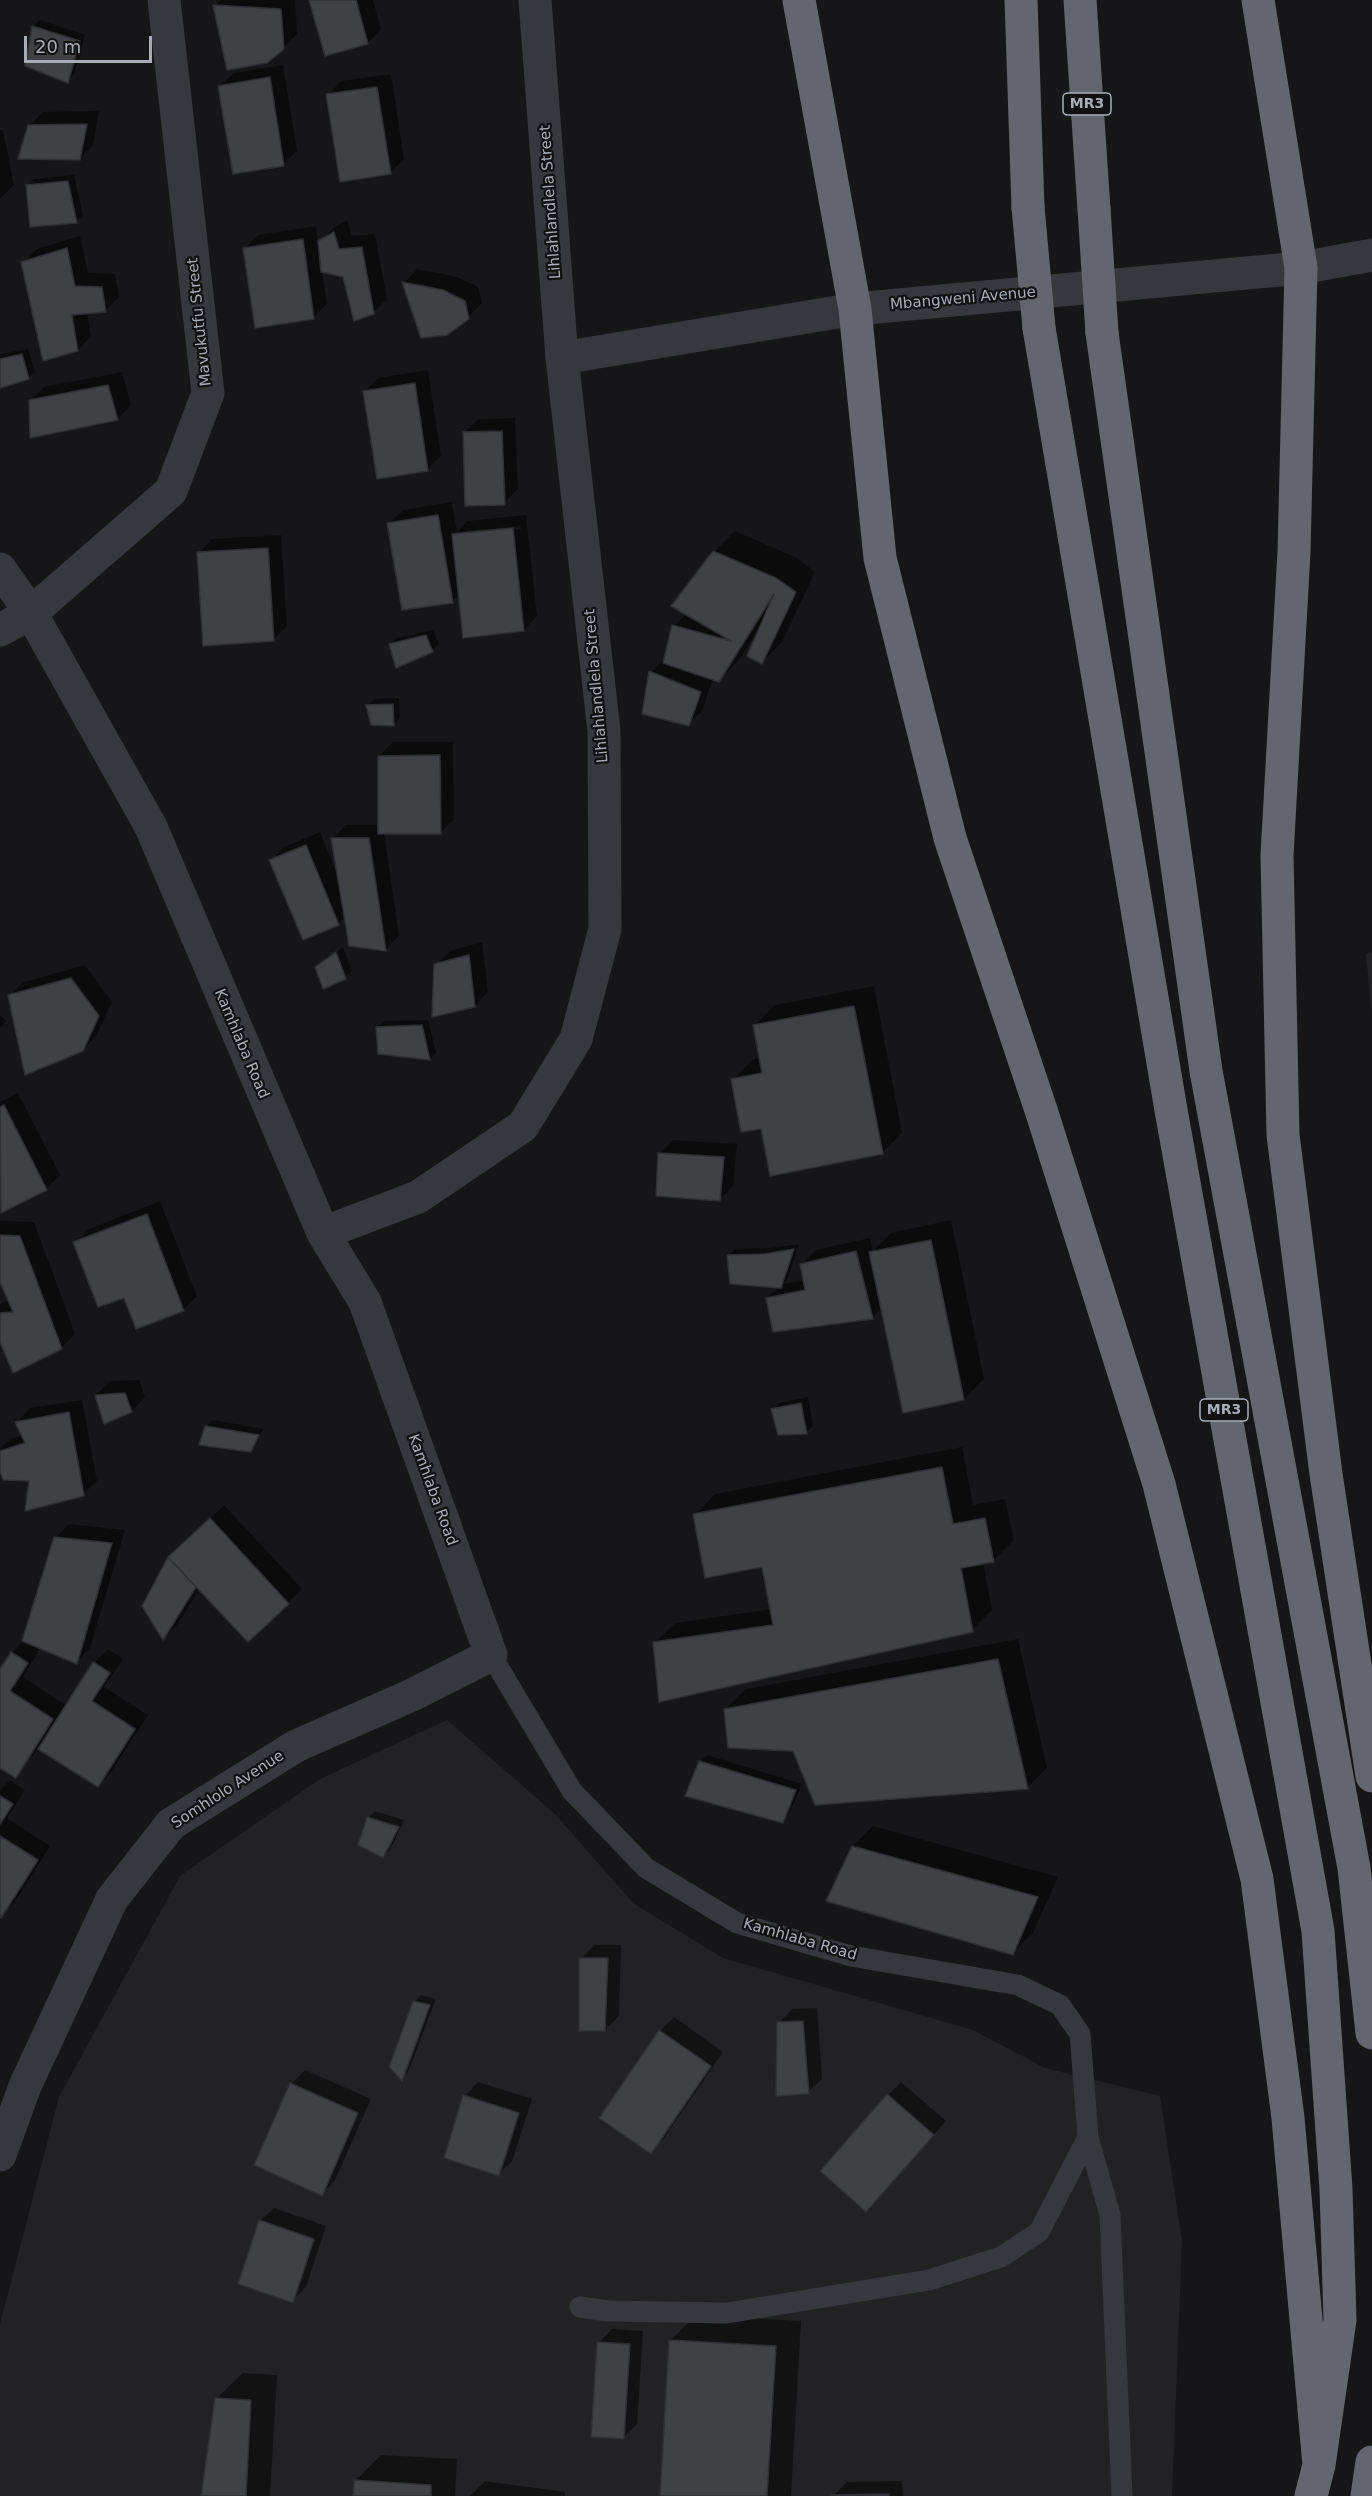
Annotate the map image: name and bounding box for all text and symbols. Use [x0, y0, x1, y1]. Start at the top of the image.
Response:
scale bar [27, 24, 154, 62]
text: 20 m [35, 36, 81, 57]
road number: MR3 [1063, 93, 1111, 115]
street label: Lihlahlandlela Street [537, 124, 565, 280]
street label: Mavukutfu Street [184, 257, 216, 387]
street label: Mbangweni Avenue [889, 284, 1037, 314]
street label: Lihlahlandlela Street [581, 608, 613, 764]
street label: Kamhlaba Road [210, 986, 272, 1102]
road number: MR3 [1200, 1399, 1248, 1421]
street label: Kamhlaba Road [403, 1432, 461, 1548]
street label: Somhlolo Avenue [169, 1747, 287, 1833]
street label: Kamhlaba Road [741, 1915, 859, 1965]

